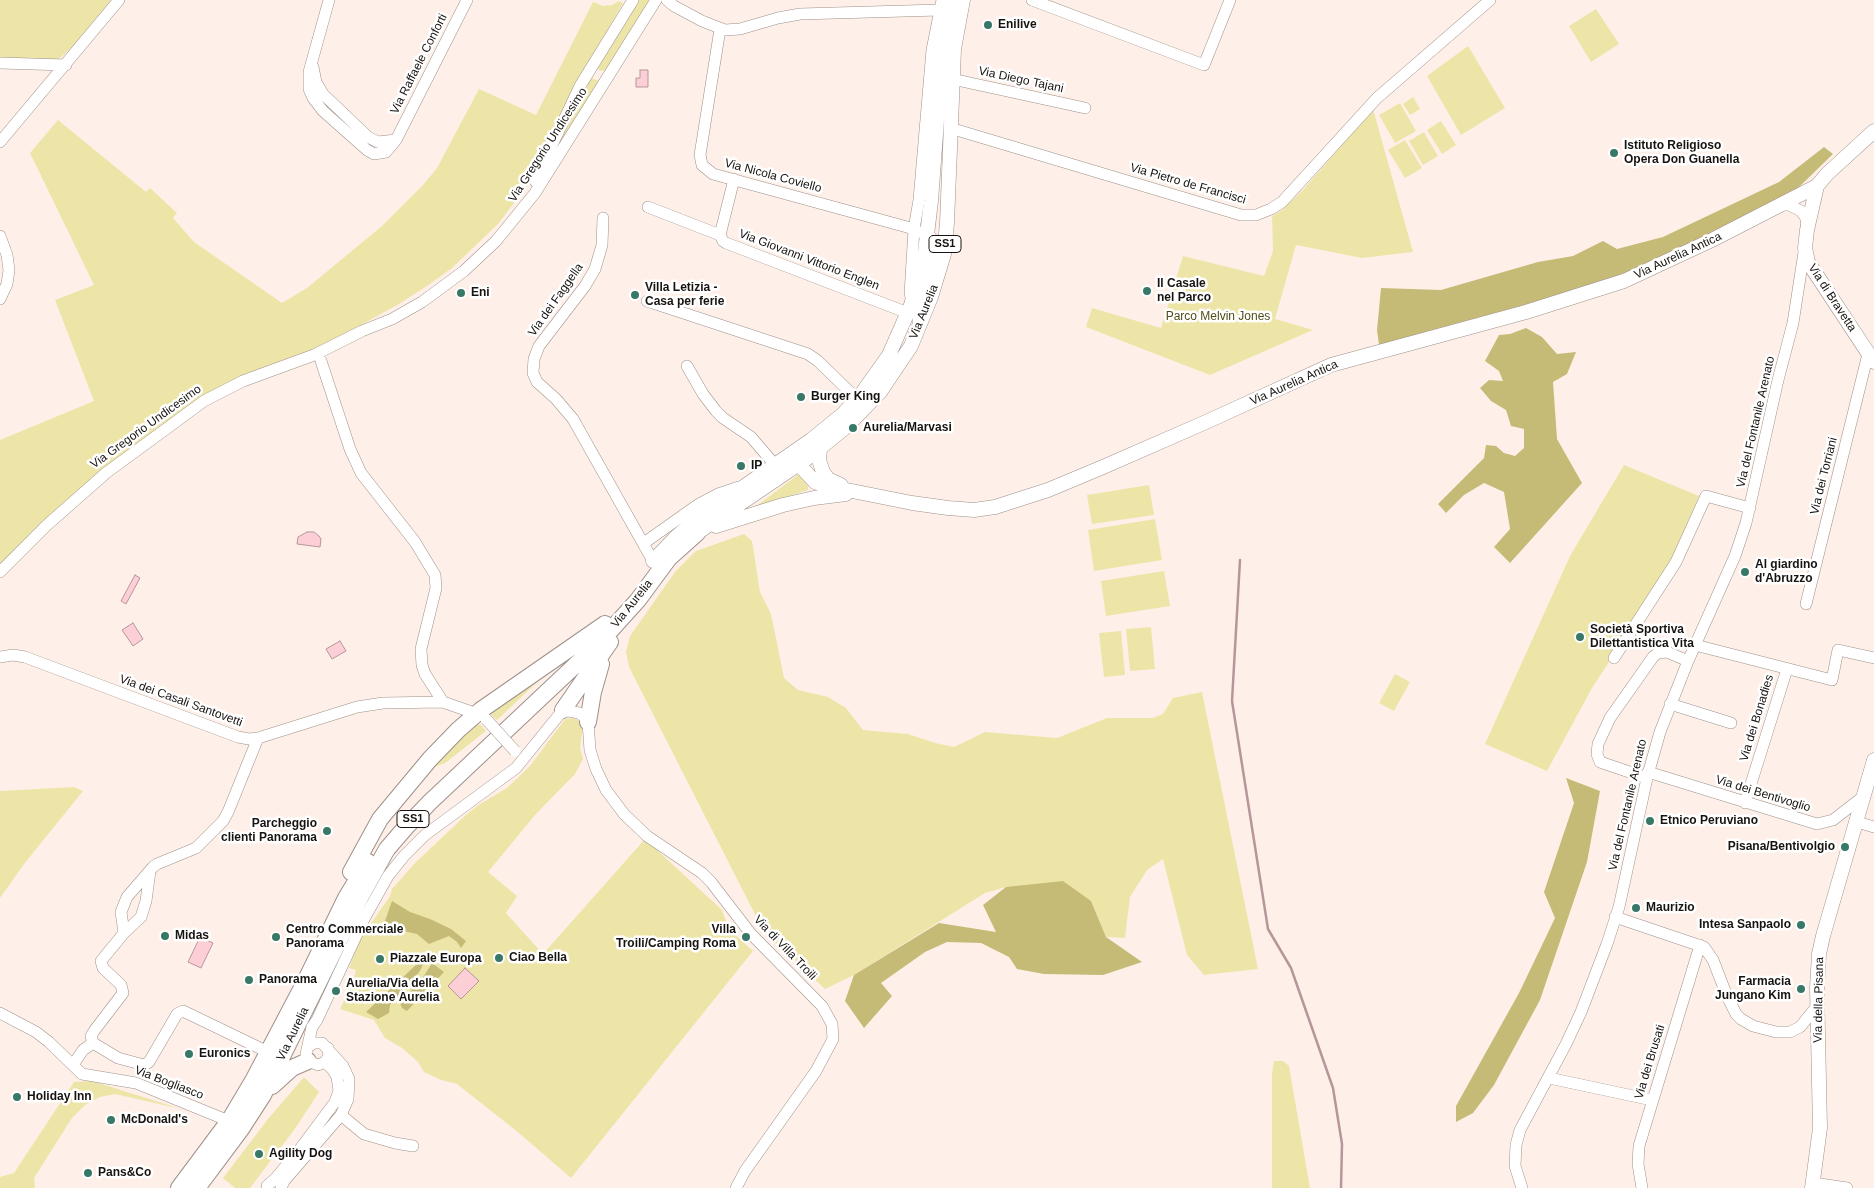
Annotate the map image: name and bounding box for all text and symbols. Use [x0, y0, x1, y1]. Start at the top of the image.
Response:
street label: Via Raffaele Conforti [388, 12, 450, 116]
place label: Enilive [998, 18, 1037, 32]
marker: Enilive [982, 19, 994, 31]
street label: Via Diego Tajani [977, 64, 1065, 96]
street label: Via Gregorio Undicesimo [506, 85, 590, 205]
place label: Istituto Religioso Opera Don Guanella [1624, 139, 1739, 167]
marker: Istituto Religioso Opera Don Guanella [1608, 147, 1620, 159]
street label: Via Nicola Coviello [723, 156, 823, 196]
street label: Via Pietro de Francisci [1128, 161, 1248, 207]
street label: Via Giovanni Vittorio Englen [737, 227, 881, 293]
street label: Via Aurelia Antica [1632, 230, 1724, 282]
road number: SS1 [929, 235, 961, 252]
street label: Via dei Faggella [525, 261, 587, 339]
street label: Via di Bravetta [1805, 261, 1859, 335]
place label: Il Casale nel Parco [1157, 277, 1211, 305]
place label: Villa Letizia - Casa per ferie [645, 281, 724, 309]
street label: Via Aurelia [906, 283, 942, 341]
marker: Il Casale nel Parco [1141, 285, 1153, 297]
place label: Eni [471, 286, 490, 300]
marker: Eni [455, 287, 467, 299]
marker: Villa Letizia - Casa per ferie [629, 289, 641, 301]
park label: Parco Melvin Jones [1166, 310, 1270, 324]
street label: Via del Fontanile Arenato [1734, 355, 1778, 489]
street label: Via Aurelia Antica [1248, 357, 1340, 409]
street label: Via Gregorio Undicesimo [88, 382, 204, 472]
place label: Burger King [811, 390, 880, 404]
marker: Burger King [795, 391, 807, 403]
place label: Aurelia/Marvasi [863, 421, 952, 435]
marker: Aurelia/Marvasi [847, 422, 859, 434]
street label: Via dei Torriani [1807, 436, 1841, 516]
place label: IP [751, 459, 762, 473]
marker: IP [735, 460, 747, 472]
place label: Al giardino d'Abruzzo [1755, 558, 1818, 586]
marker: Al giardino d'Abruzzo [1739, 566, 1751, 578]
street label: Via Aurelia [608, 577, 656, 631]
place label: Società Sportiva Dilettantistica Vita [1590, 623, 1694, 651]
marker: Società Sportiva Dilettantistica Vita [1574, 631, 1586, 643]
street label: Via dei Casali Santovetti [118, 672, 244, 730]
street label: Via dei Bonadies [1737, 673, 1777, 763]
street label: Via del Fontanile Arenato [1606, 738, 1650, 872]
street label: Via dei Bentivoglio [1714, 773, 1812, 815]
road number: SS1 [397, 811, 429, 828]
place label: Etnico Peruviano [1660, 814, 1758, 828]
marker: Etnico Peruviano [1644, 815, 1656, 827]
place label: Parcheggio clienti Panorama [221, 817, 317, 845]
marker: Parcheggio clienti Panorama [321, 825, 333, 837]
place label: Pisana/Bentivolgio [1728, 840, 1835, 854]
marker: Pisana/Bentivolgio [1839, 841, 1851, 853]
place label: Maurizio [1646, 901, 1695, 915]
marker: Maurizio [1630, 902, 1642, 914]
street label: Via di Villa Troili [750, 913, 820, 983]
place label: Intesa Sanpaolo [1699, 918, 1791, 932]
marker: Intesa Sanpaolo [1795, 919, 1807, 931]
place label: Centro Commerciale Panorama [286, 923, 403, 951]
place label: Villa Troili/Camping Roma [616, 923, 736, 951]
place label: Midas [175, 929, 209, 943]
marker: Midas [159, 930, 171, 942]
marker: Centro Commerciale Panorama [270, 931, 282, 943]
marker: Villa Troili/Camping Roma [740, 931, 752, 943]
place label: Ciao Bella [509, 951, 567, 965]
place label: Piazzale Europa [390, 952, 481, 966]
marker: Ciao Bella [493, 952, 505, 964]
marker: Piazzale Europa [374, 953, 386, 965]
street label: Via della Pisana [1811, 957, 1827, 1043]
place label: Panorama [259, 973, 317, 987]
marker: Panorama [243, 974, 255, 986]
place label: Farmacia Jungano Kim [1715, 975, 1791, 1003]
place label: Aurelia/Via della Stazione Aurelia [346, 977, 439, 1005]
marker: Farmacia Jungano Kim [1795, 983, 1807, 995]
marker: Aurelia/Via della Stazione Aurelia [330, 985, 342, 997]
street label: Via Aurelia [274, 1005, 312, 1063]
street label: Via dei Brusati [1632, 1023, 1668, 1101]
place label: Euronics [199, 1047, 250, 1061]
marker: Euronics [183, 1048, 195, 1060]
street label: Via Bogliasco [133, 1063, 205, 1103]
place label: Holiday Inn [27, 1090, 92, 1104]
marker: Holiday Inn [11, 1091, 23, 1103]
place label: McDonald's [121, 1113, 188, 1127]
marker: McDonald's [105, 1114, 117, 1126]
place label: Agility Dog [269, 1147, 332, 1161]
marker: Agility Dog [253, 1148, 265, 1160]
place label: Pans&Co [98, 1166, 151, 1180]
marker: Pans&Co [82, 1167, 94, 1179]

